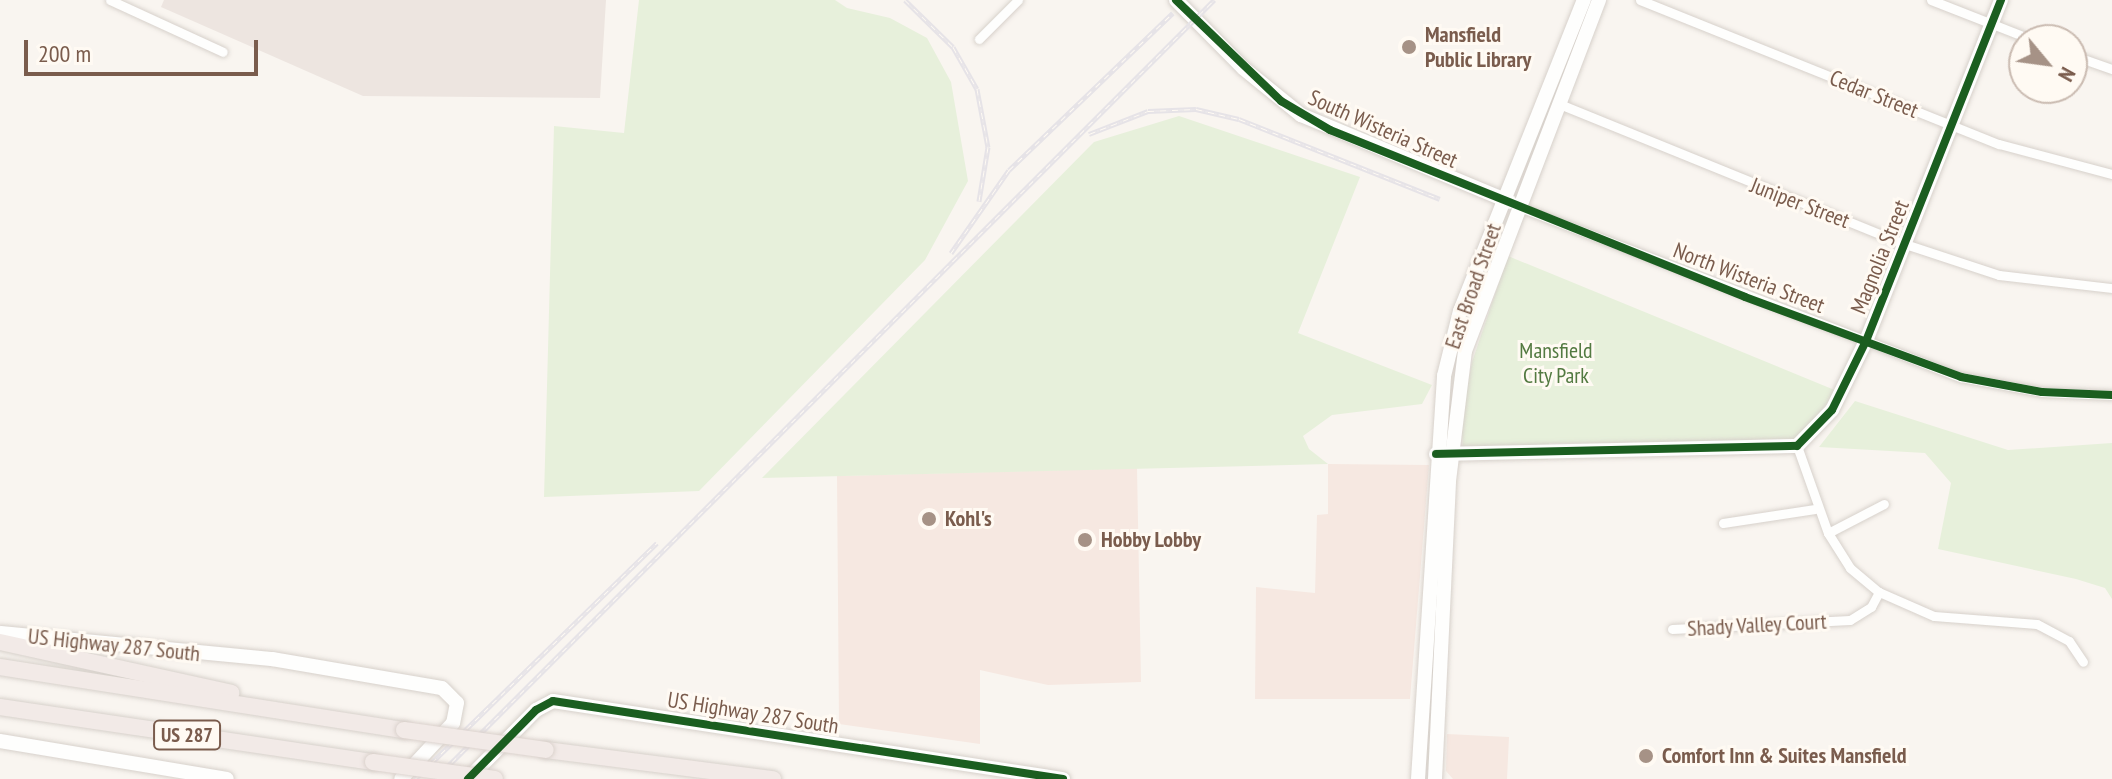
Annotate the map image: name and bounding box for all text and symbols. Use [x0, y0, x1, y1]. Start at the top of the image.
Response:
place label: Mansfield Public Library [1425, 21, 1532, 72]
scale bar [28, 24, 262, 74]
north arrow [2008, 24, 2088, 104]
text: 200 m [38, 38, 91, 69]
marker: Mansfield Public Library [1400, 38, 1418, 56]
text: N [2052, 63, 2082, 87]
street label: Cedar Street [1826, 64, 1922, 124]
street label: South Wisteria Street [1304, 84, 1462, 174]
street label: Juniper Street [1747, 172, 1853, 234]
street label: Magnolia Street [1845, 196, 1915, 318]
street label: East Broad Street [1439, 220, 1507, 352]
street label: North Wisteria Street [1670, 237, 1828, 319]
park label: Mansfield City Park [1519, 337, 1593, 388]
place label: Kohl's [945, 506, 992, 532]
marker: Kohl's [920, 510, 938, 528]
place label: Hobby Lobby [1101, 527, 1202, 553]
marker: Hobby Lobby [1076, 531, 1094, 549]
street label: Shady Valley Court [1686, 608, 1828, 642]
street label: US Highway 287 South [26, 623, 202, 667]
street label: US Highway 287 South [665, 686, 841, 740]
road number: US 287 [153, 719, 221, 751]
place label: Comfort Inn & Suites Mansfield [1662, 743, 1907, 769]
marker: Comfort Inn & Suites Mansfield [1637, 747, 1655, 765]

